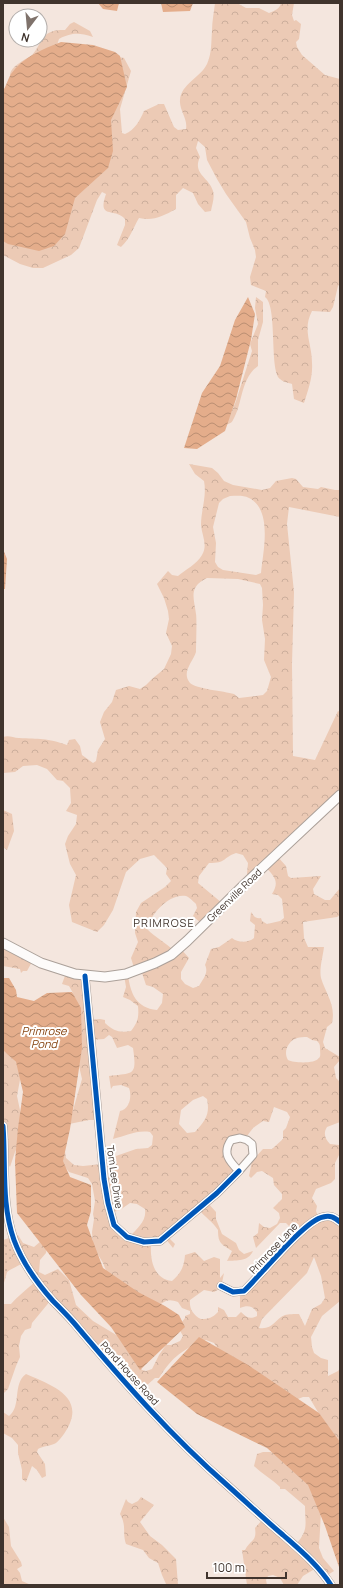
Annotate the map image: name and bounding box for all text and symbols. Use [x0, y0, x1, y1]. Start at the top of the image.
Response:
north arrow [8, 8, 48, 48]
text: N [19, 30, 31, 46]
street label: Greenville Road [203, 865, 265, 925]
district label: PRIMROSE [133, 915, 195, 930]
water label: Primrose Pond [21, 1023, 67, 1051]
street label: Tom Lee Drive [104, 1144, 126, 1210]
street label: Primrose Lane [246, 1219, 301, 1277]
street label: Pond House Road [98, 1338, 162, 1408]
scale bar [207, 1554, 286, 1580]
text: 100 m [213, 1559, 245, 1576]

